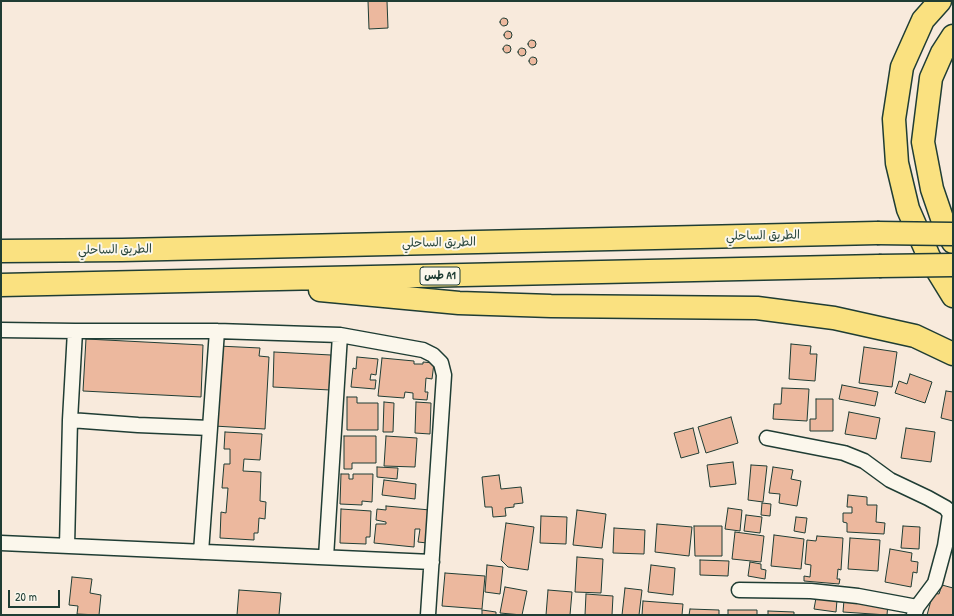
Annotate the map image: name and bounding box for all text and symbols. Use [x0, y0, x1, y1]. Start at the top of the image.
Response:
street label: الطريق الساحلي [726, 228, 800, 244]
street label: الطريق الساحلي [402, 235, 476, 251]
street label: الطريق الساحلي [78, 242, 152, 258]
road number: طس A1 [420, 267, 460, 285]
scale bar [10, 582, 62, 608]
text: 20 m [15, 588, 37, 605]

